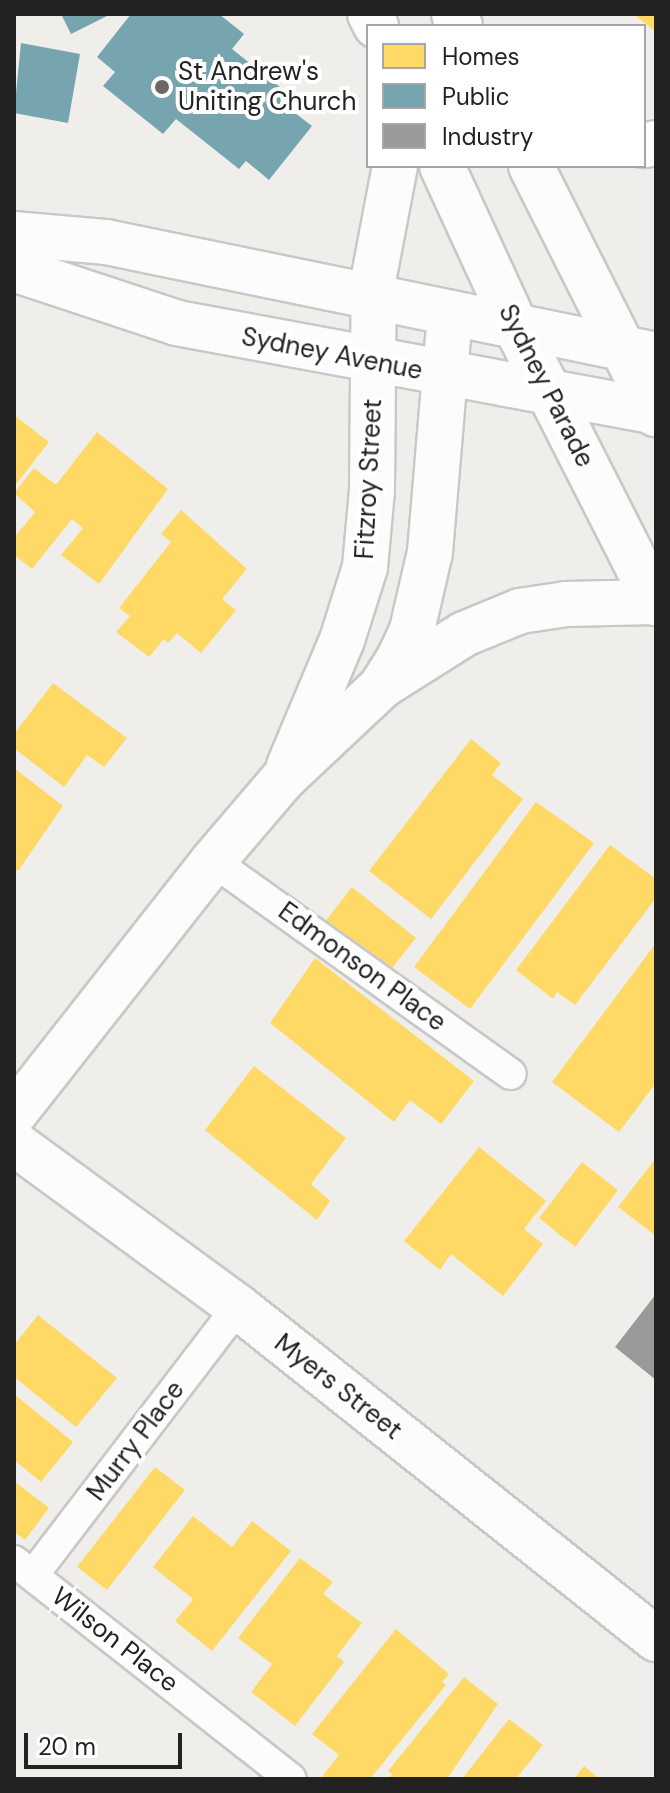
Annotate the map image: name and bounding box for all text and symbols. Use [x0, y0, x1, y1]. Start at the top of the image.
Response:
legend [366, 24, 646, 168]
text: Homes [442, 41, 520, 72]
place label: St Andrew's Uniting Church [178, 56, 356, 118]
marker: St Andrew's Uniting Church [153, 78, 171, 96]
text: Public [442, 81, 510, 112]
text: Industry [442, 121, 533, 152]
street label: Sydney Parade [492, 299, 600, 473]
street label: Sydney Avenue [239, 321, 425, 387]
street label: Fitzroy Street [349, 398, 389, 560]
street label: Edmonson Place [272, 896, 452, 1038]
street label: Myers Street [268, 1328, 408, 1446]
street label: Murry Place [81, 1375, 191, 1507]
street label: Wilson Place [45, 1581, 185, 1699]
scale bar [28, 1717, 186, 1767]
text: 20 m [38, 1731, 96, 1762]

